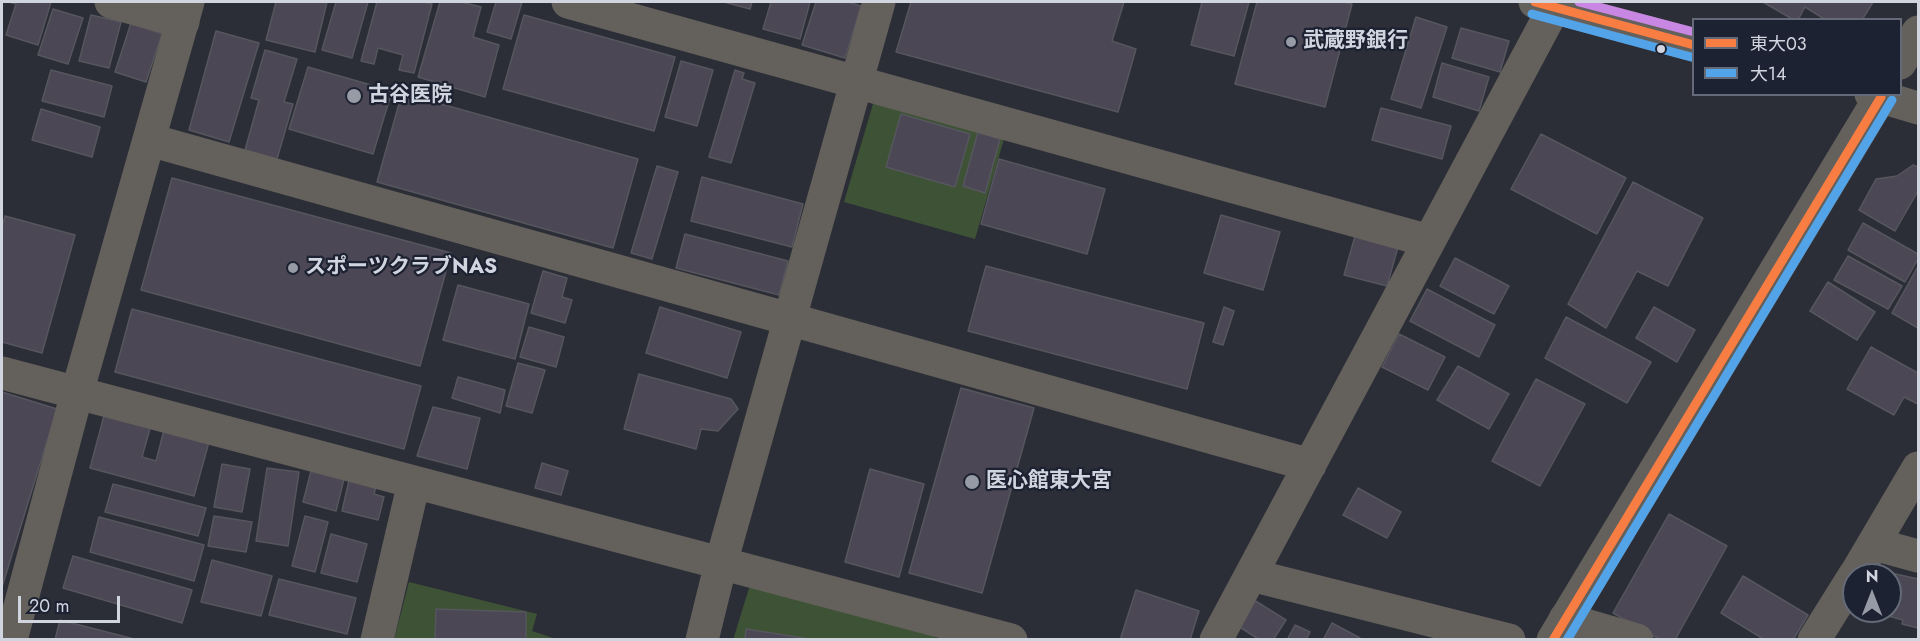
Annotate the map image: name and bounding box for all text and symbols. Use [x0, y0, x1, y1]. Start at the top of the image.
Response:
legend [1692, 18, 1902, 96]
place label: 武蔵野銀行 [1303, 29, 1408, 55]
text: 東大03 [1750, 31, 1807, 57]
marker: 武蔵野銀行 [1284, 35, 1298, 49]
unlabelled marker [1655, 43, 1667, 55]
text: 大14 [1750, 61, 1787, 87]
place label: 古谷医院 [368, 83, 452, 109]
marker: 古谷医院 [345, 87, 363, 105]
place label: スポーツクラブNAS [305, 255, 497, 281]
marker: スポーツクラブNAS [286, 261, 300, 275]
place label: 医心館東大宮 [986, 469, 1112, 495]
marker: 医心館東大宮 [963, 473, 981, 491]
north arrow [1842, 563, 1902, 623]
text: N [1866, 565, 1878, 588]
scale bar [21, 584, 123, 622]
text: 20 m [29, 593, 69, 619]

